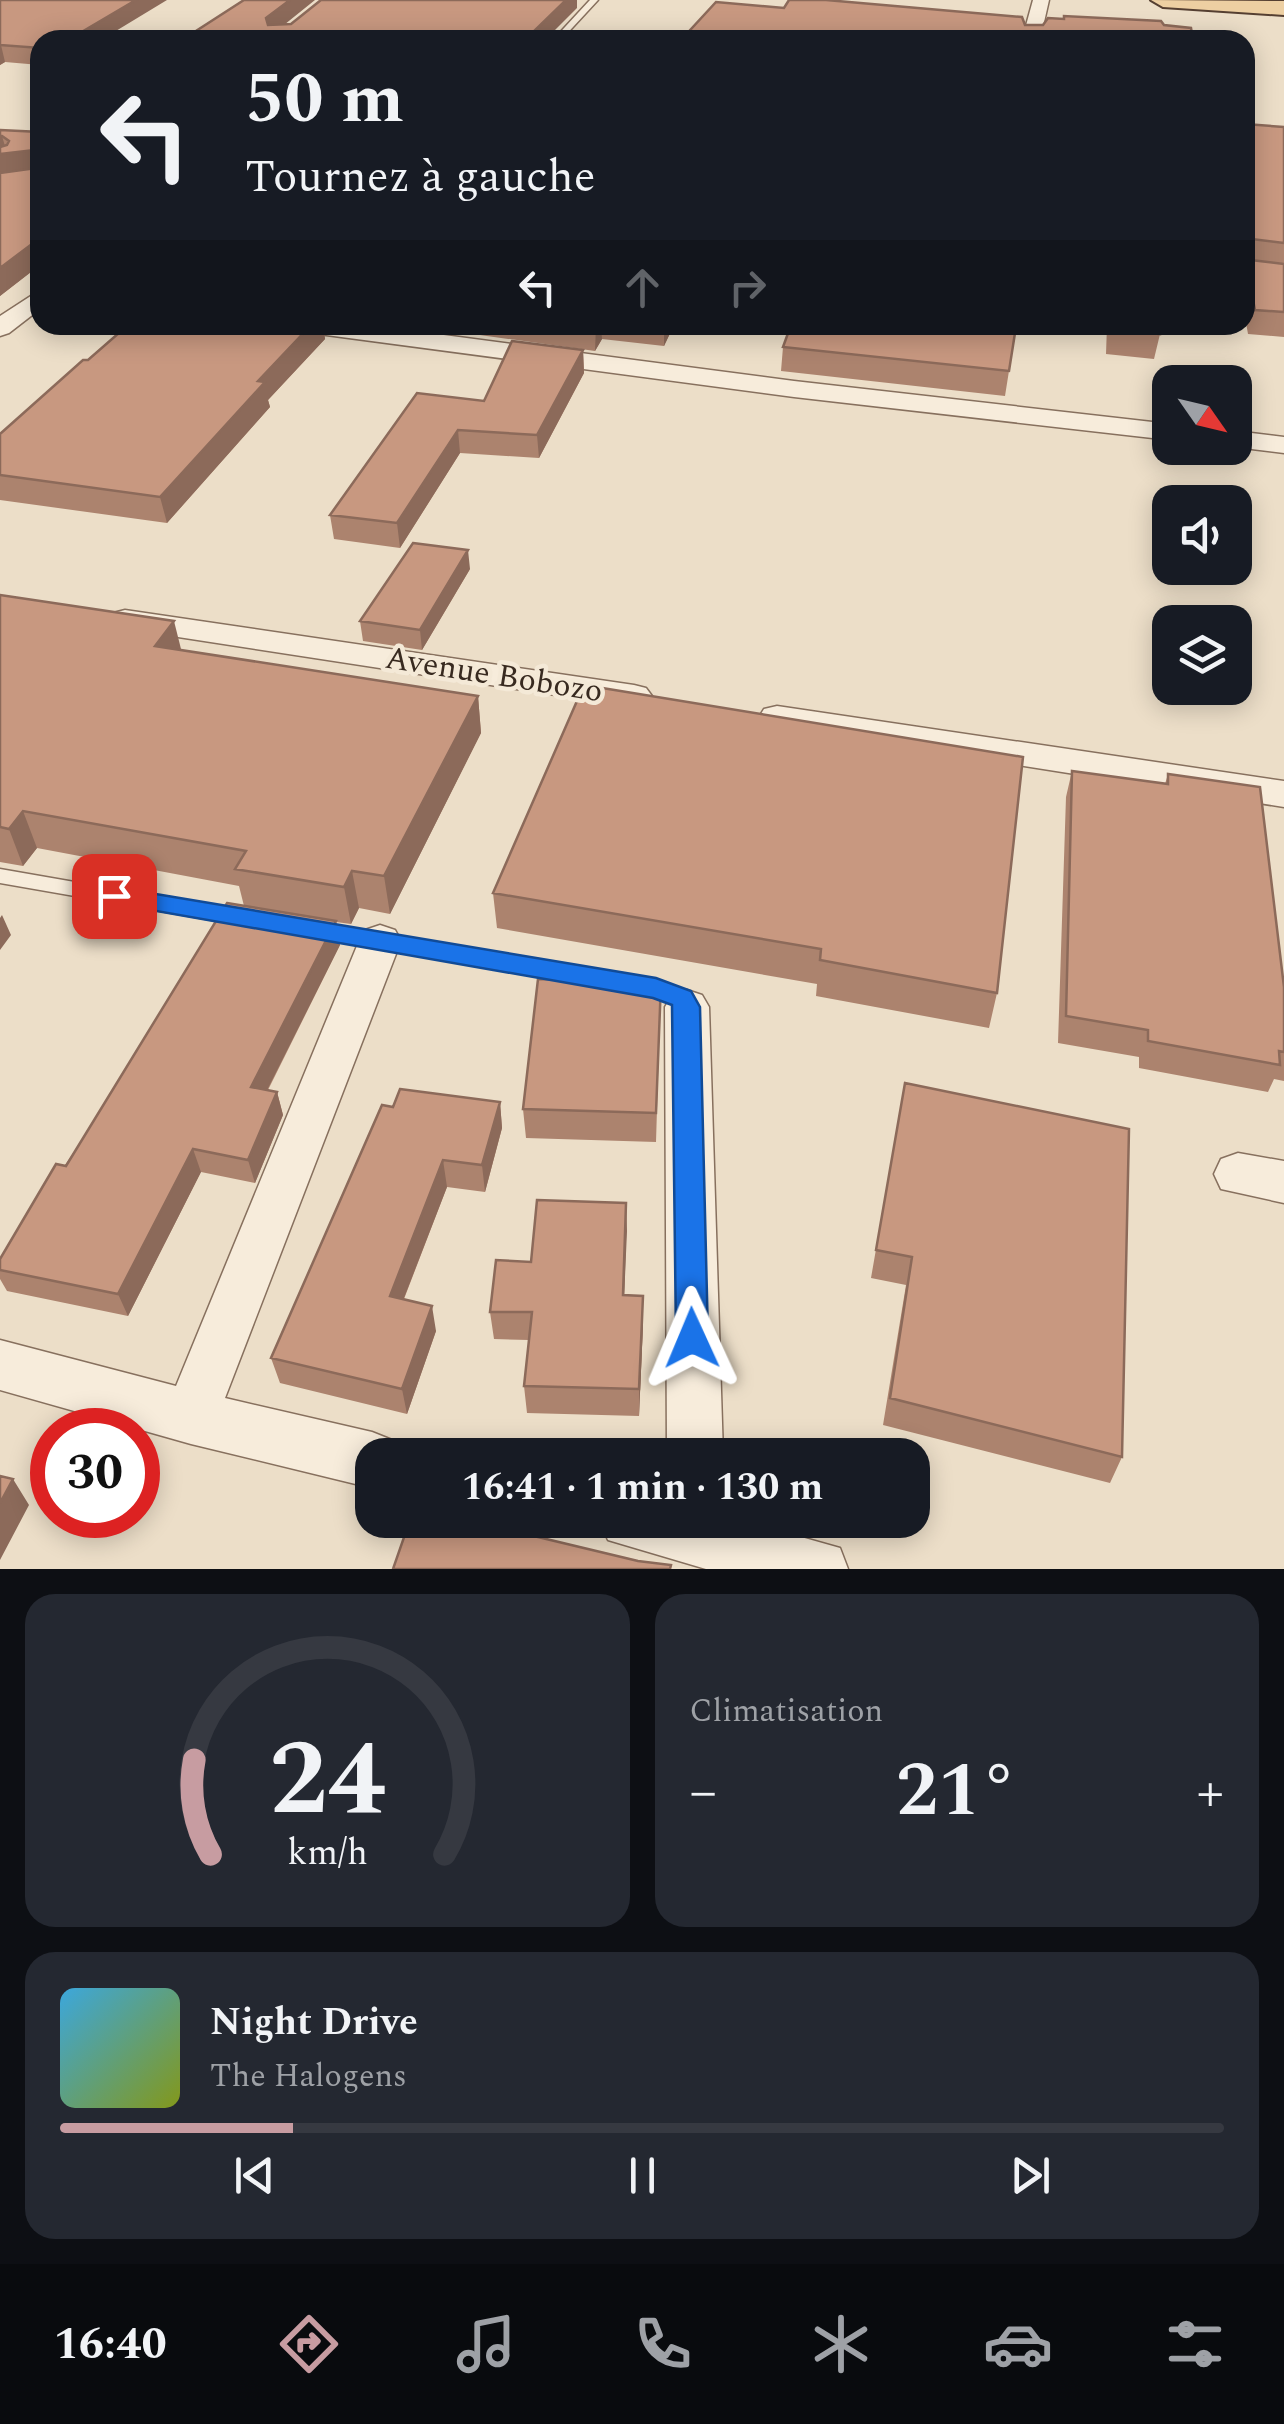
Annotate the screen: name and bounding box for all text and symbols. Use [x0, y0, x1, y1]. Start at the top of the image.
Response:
text: 50 m [245, 47, 404, 153]
icon: left [80, 70, 210, 200]
text: Tournez à gauche [245, 143, 596, 212]
icon: left [510, 260, 565, 315]
icon: ahead [615, 260, 670, 315]
icon: right [720, 260, 775, 315]
north arrow [1152, 365, 1252, 465]
map controls [1152, 365, 1252, 705]
button: sound [1152, 485, 1252, 585]
button: layers [1152, 605, 1252, 705]
street label: Avenue Bobozo [382, 634, 606, 716]
pin [72, 854, 157, 939]
icon: arrive [87, 869, 142, 924]
position arrow [640, 1286, 744, 1390]
speed limit sign: 30 [30, 1408, 160, 1538]
text: 16:41 · 1 min · 130 m [462, 1459, 823, 1517]
text: Climatisation [690, 1687, 883, 1736]
text: 24 [269, 1702, 386, 1860]
text: 21° [896, 1735, 1018, 1849]
text: − [690, 1751, 717, 1834]
text: + [1196, 1751, 1224, 1834]
text: km/h [287, 1826, 367, 1881]
text: Night Drive [210, 1994, 418, 2052]
text: The Halogens [210, 2052, 407, 2101]
icon: previous [227, 2148, 282, 2203]
icon: pause [615, 2148, 670, 2203]
icon: next [1003, 2148, 1058, 2203]
icon: directions [274, 2309, 344, 2379]
icon: music [451, 2309, 521, 2379]
icon: phone [628, 2309, 698, 2379]
icon: climate [806, 2309, 876, 2379]
icon: car [983, 2309, 1053, 2379]
icon: filters [1160, 2309, 1230, 2379]
text: 16:40 [54, 2310, 167, 2379]

